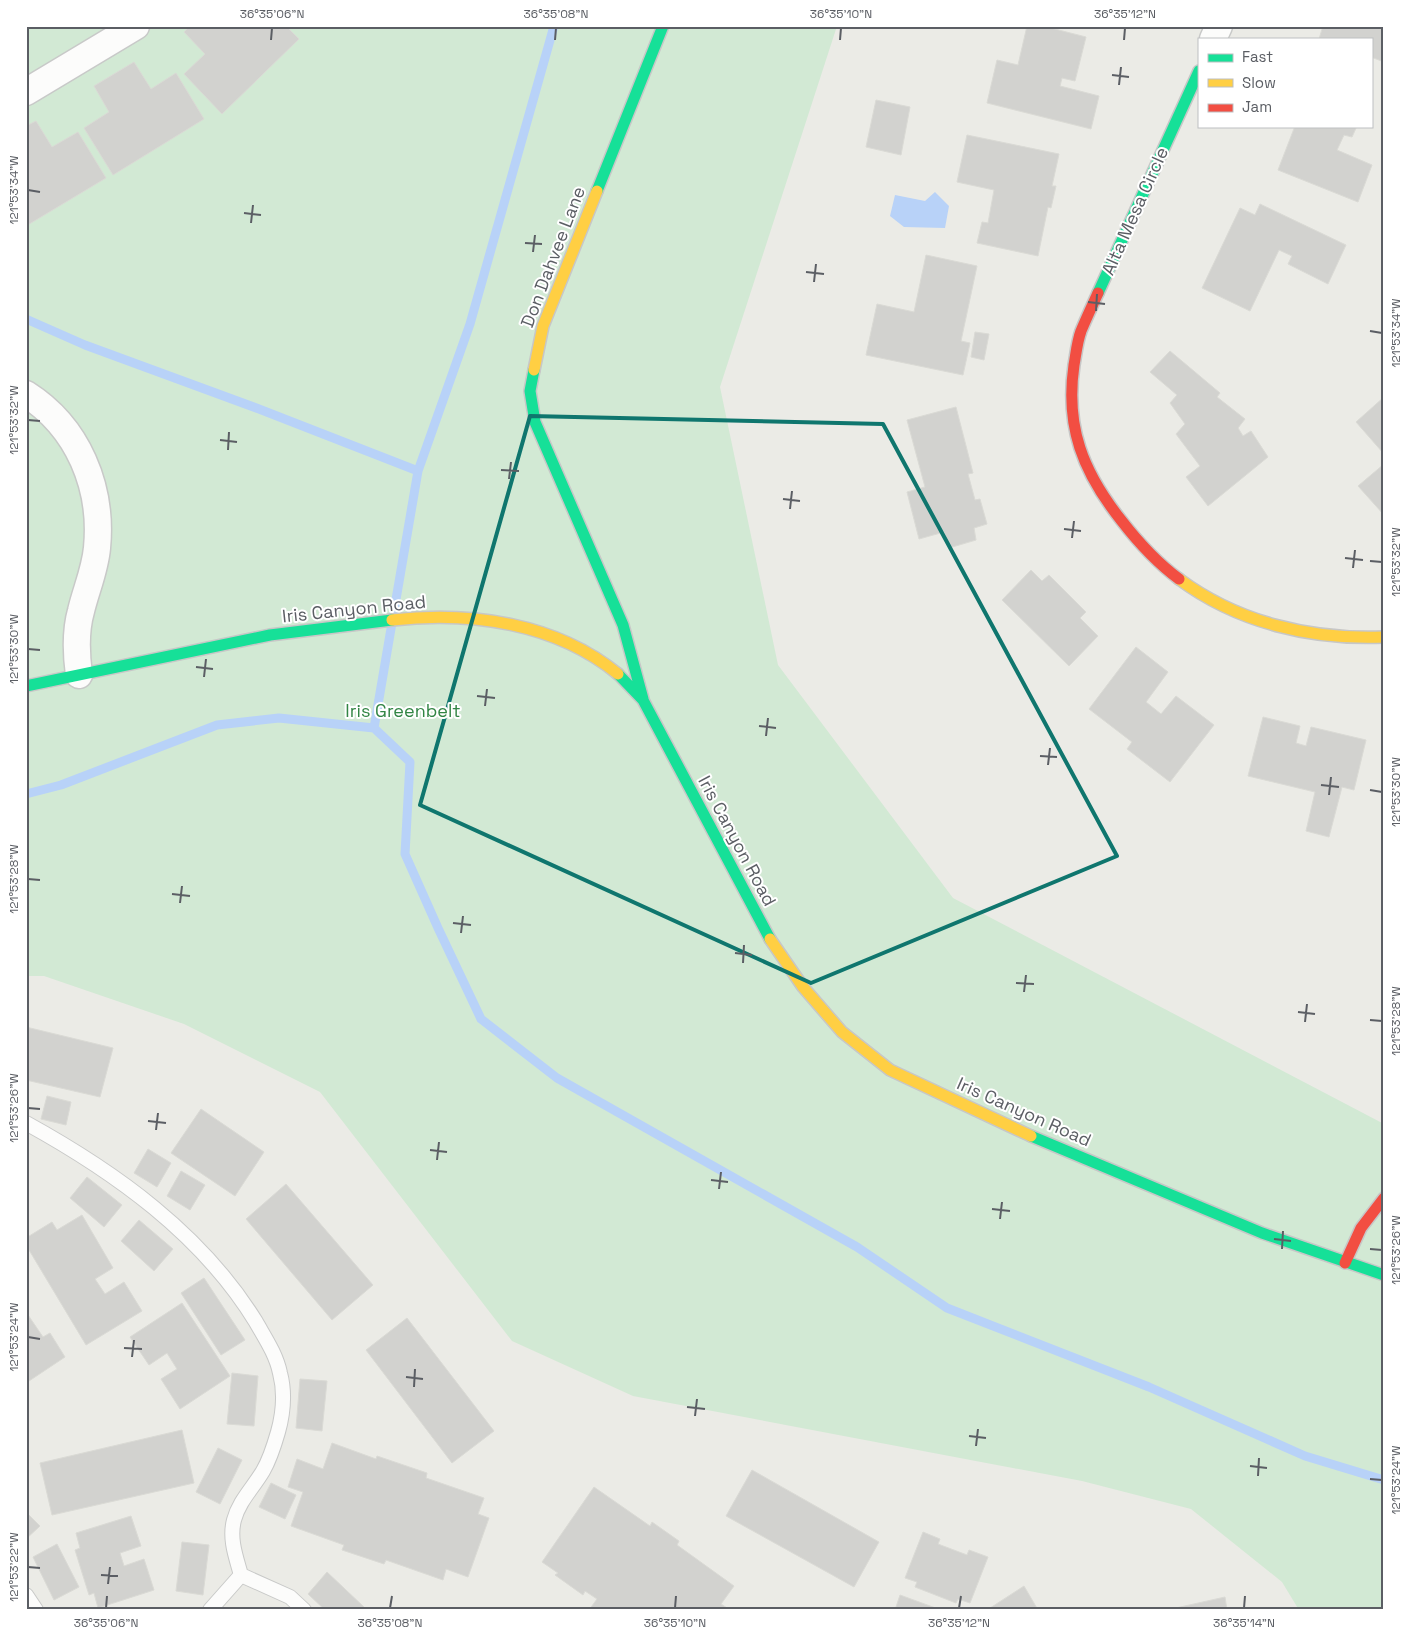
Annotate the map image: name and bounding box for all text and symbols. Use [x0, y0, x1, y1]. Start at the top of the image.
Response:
text: 36°35'06"N [240, 6, 304, 22]
text: 36°35'08"N [524, 6, 588, 22]
text: 36°35'10"N [810, 6, 872, 22]
text: 36°35'12"N [1094, 6, 1156, 22]
legend [1198, 38, 1372, 128]
text: Fast [1242, 47, 1273, 66]
text: Slow [1242, 73, 1276, 92]
text: Jam [1242, 97, 1272, 116]
street label: Alta Mesa Circle [1096, 143, 1173, 278]
text: 121°53'34"W [6, 155, 22, 225]
street label: Don Dahvee Lane [515, 183, 590, 330]
text: 121°53'34"W [1388, 298, 1404, 368]
text: 121°53'32"W [6, 385, 22, 455]
text: 121°53'32"W [1388, 527, 1404, 597]
street label: Iris Canyon Road [281, 590, 427, 627]
text: 121°53'30"W [6, 614, 22, 684]
park label: Iris Greenbelt [345, 699, 461, 722]
text: 121°53'30"W [1388, 757, 1404, 827]
street label: Iris Canyon Road [693, 772, 782, 910]
text: 121°53'28"W [6, 844, 22, 914]
text: 121°53'28"W [1388, 986, 1404, 1056]
street label: Iris Canyon Road [954, 1072, 1095, 1151]
text: 121°53'26"W [6, 1073, 22, 1143]
text: 121°53'26"W [1388, 1215, 1404, 1285]
text: 121°53'24"W [6, 1302, 22, 1371]
text: 121°53'24"W [1388, 1445, 1404, 1514]
text: 121°53'22"W [6, 1532, 22, 1602]
text: 36°35'06"N [74, 1615, 138, 1631]
text: 36°35'08"N [358, 1615, 422, 1631]
text: 36°35'10"N [644, 1615, 706, 1631]
text: 36°35'12"N [928, 1615, 990, 1631]
text: 36°35'14"N [1213, 1615, 1275, 1631]

